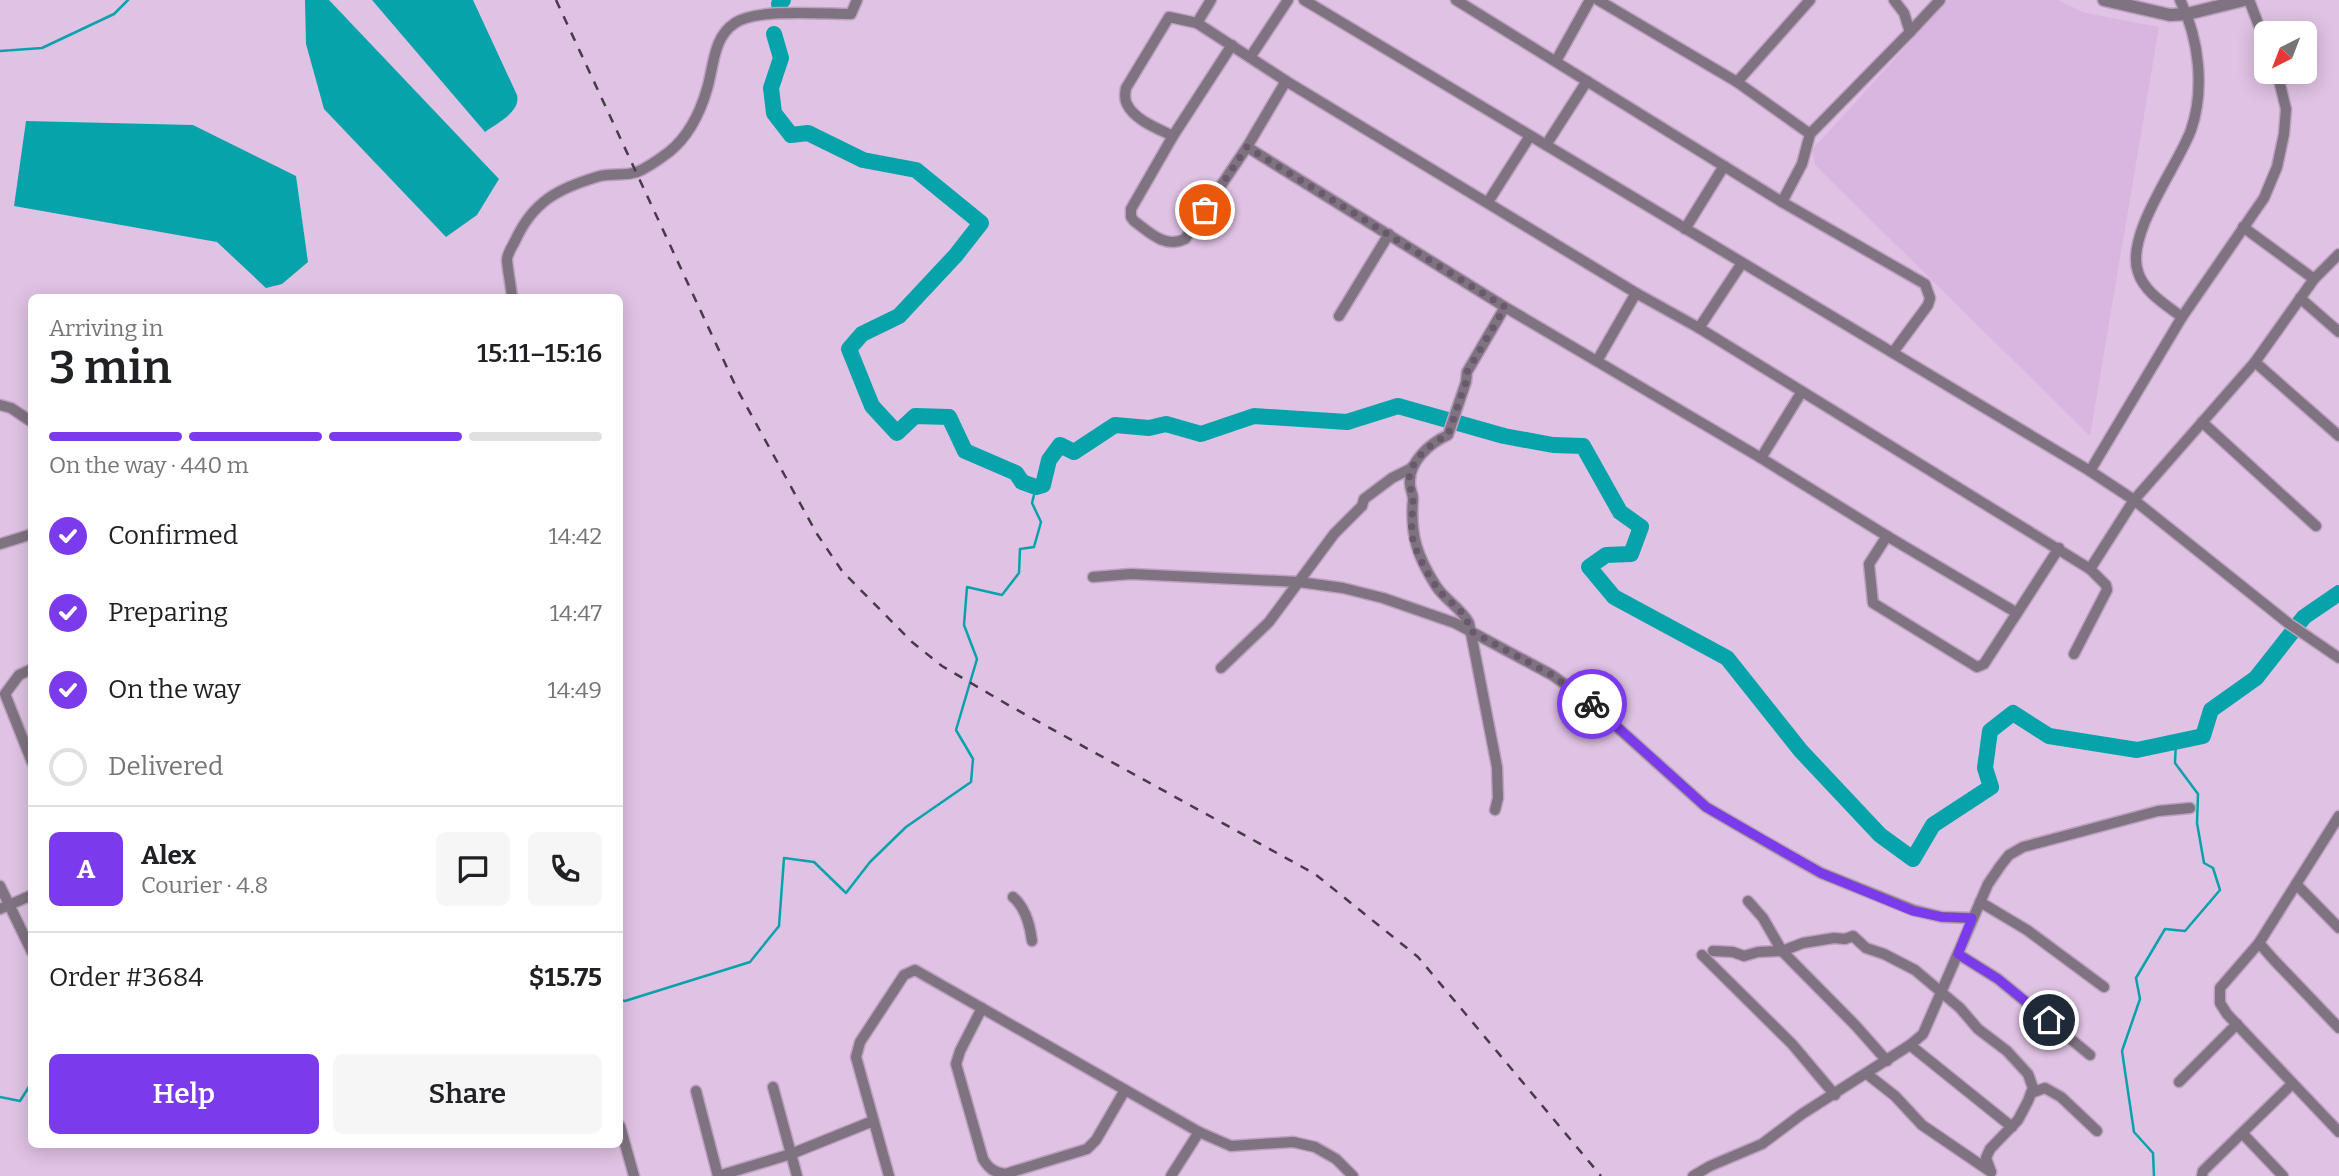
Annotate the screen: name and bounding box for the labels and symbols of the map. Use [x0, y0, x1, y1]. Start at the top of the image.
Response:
north arrow [2254, 21, 2317, 84]
pin [1175, 180, 1235, 240]
courier [1557, 669, 1627, 739]
pin [2019, 990, 2079, 1050]

